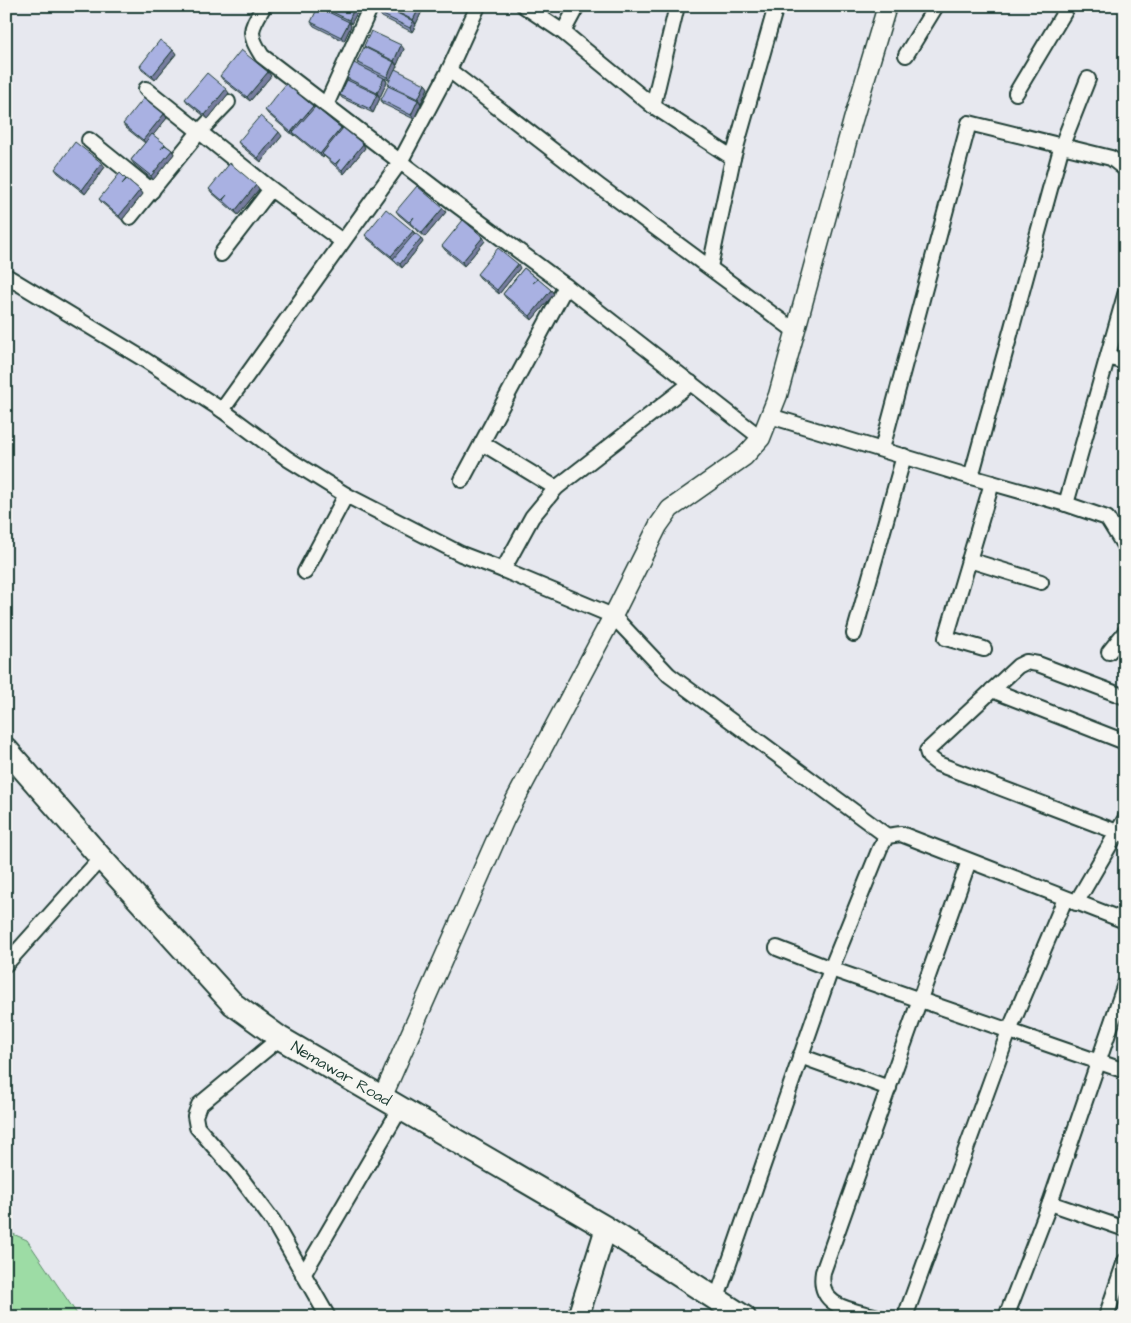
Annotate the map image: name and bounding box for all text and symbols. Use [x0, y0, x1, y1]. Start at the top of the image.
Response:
street label: Nemawar Road [287, 1036, 395, 1111]

